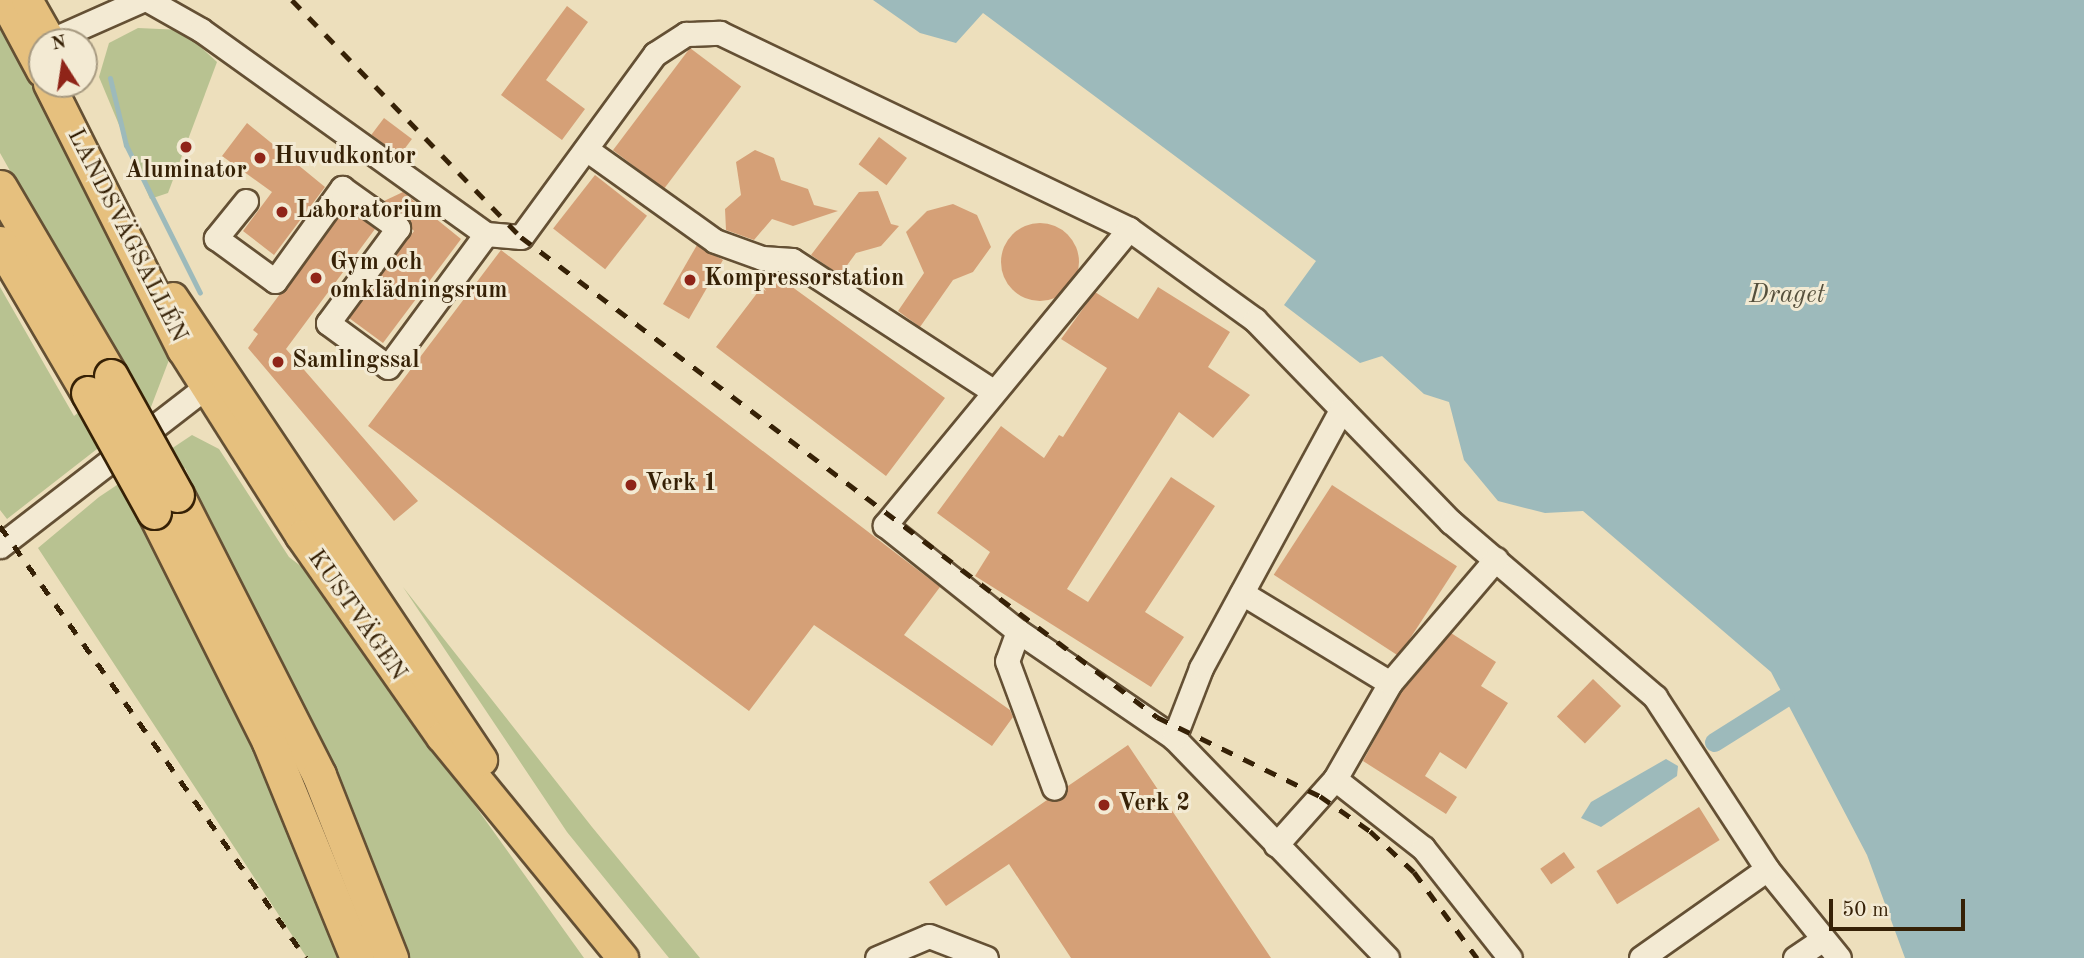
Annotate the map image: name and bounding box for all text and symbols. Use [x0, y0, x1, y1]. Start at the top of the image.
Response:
north arrow [28, 28, 98, 98]
text: N [50, 33, 68, 55]
street label: LANDSVÄGSALLÉN [60, 124, 192, 348]
marker: Aluminator [178, 139, 194, 155]
place label: Huvudkontor [274, 144, 416, 172]
marker: Huvudkontor [252, 150, 268, 166]
place label: Aluminator [125, 158, 247, 186]
place label: Laboratorium [296, 198, 442, 226]
marker: Laboratorium [274, 204, 290, 220]
place label: Gym och omklädningsrum [330, 250, 507, 306]
place label: Kompressorstation [704, 266, 904, 294]
marker: Gym och omklädningsrum [308, 270, 324, 286]
marker: Kompressorstation [682, 272, 698, 288]
water label: Draget [1749, 280, 1825, 312]
place label: Samlingssal [292, 348, 420, 376]
marker: Samlingssal [270, 354, 286, 370]
place label: Verk 1 [645, 471, 717, 499]
marker: Verk 1 [623, 477, 639, 493]
street label: KUSTVÄGEN [300, 545, 412, 687]
place label: Verk 2 [1118, 791, 1190, 819]
marker: Verk 2 [1096, 797, 1112, 813]
scale bar [1832, 884, 1968, 928]
text: 50 m [1842, 900, 1889, 921]

